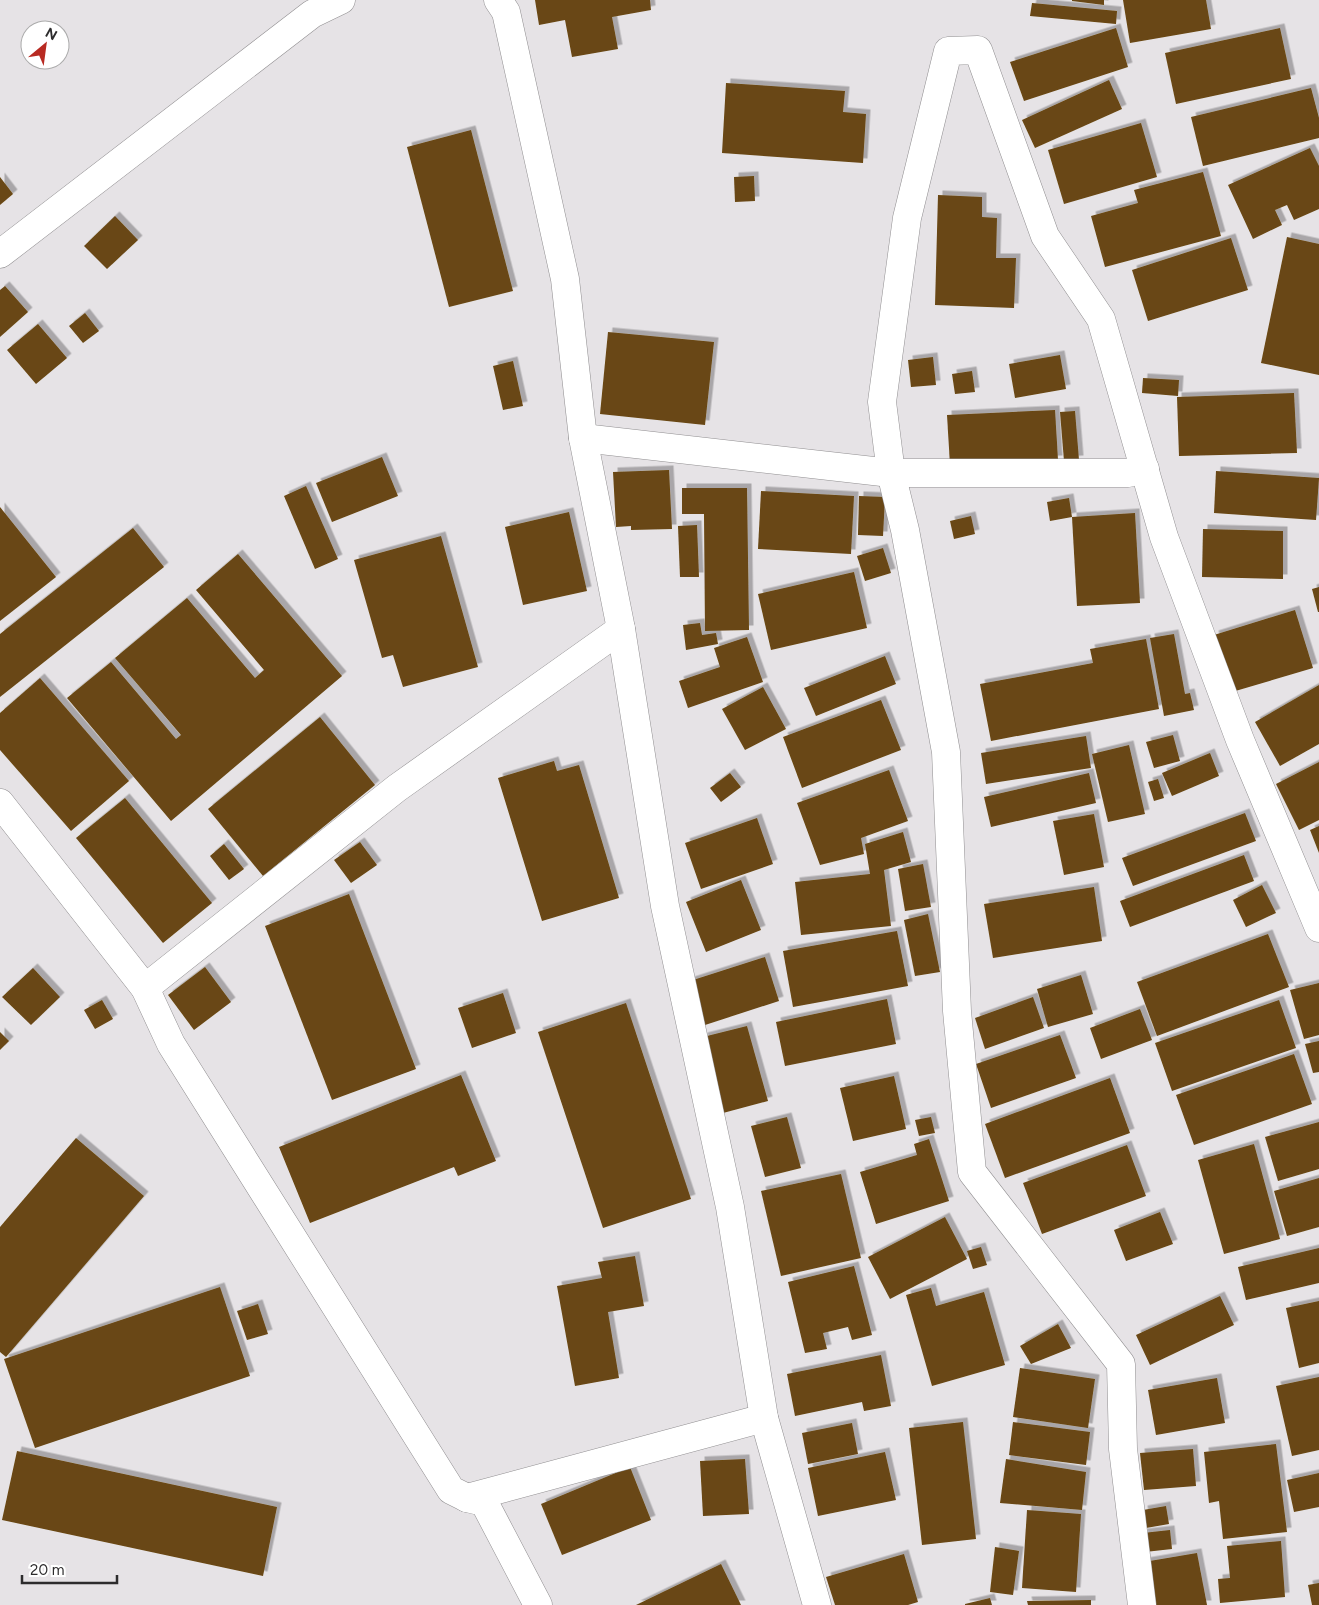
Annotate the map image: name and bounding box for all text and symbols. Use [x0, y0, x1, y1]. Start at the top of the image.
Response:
north arrow [20, 20, 70, 70]
text: N [42, 24, 60, 44]
scale bar [22, 1552, 118, 1584]
text: 20 m [30, 1561, 64, 1579]

